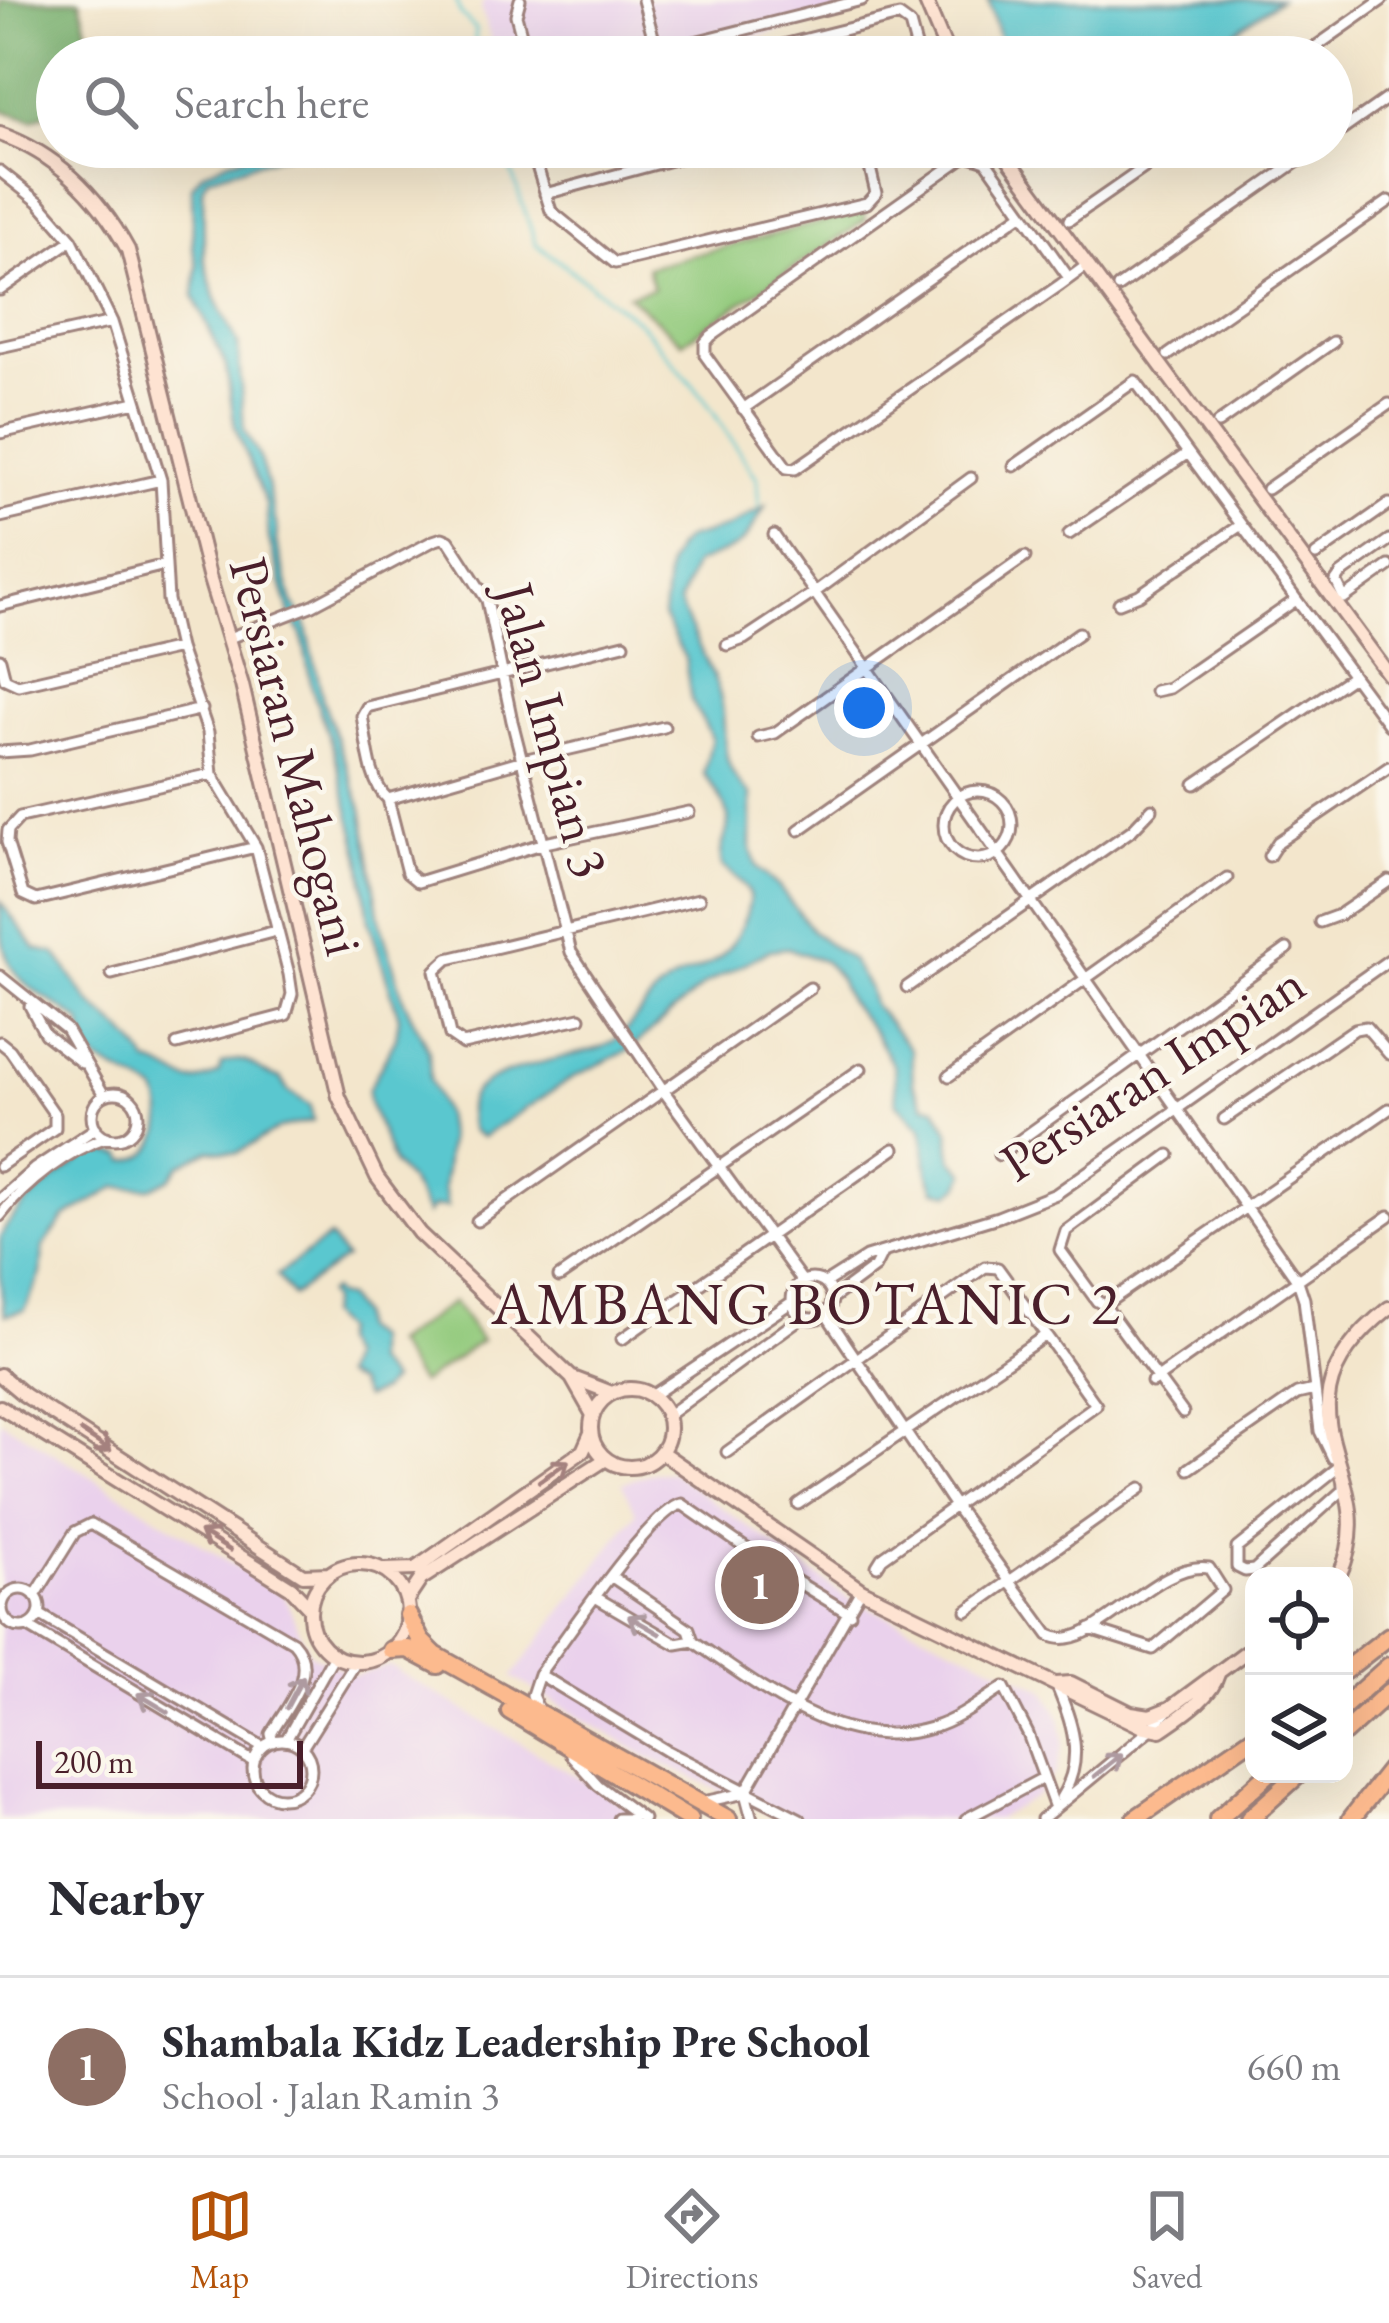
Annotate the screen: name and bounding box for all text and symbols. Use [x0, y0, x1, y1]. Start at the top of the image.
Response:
search box [36, 36, 1353, 168]
icon: search [78, 69, 144, 135]
text: Search here [174, 73, 369, 131]
street label: Persiaran Mahogani [214, 550, 380, 962]
street label: Jalan Impian 3 [479, 571, 626, 885]
your location [834, 678, 894, 738]
street label: Persiaran Impian [987, 948, 1317, 1196]
district label: AMBANG BOTANIC 2 [490, 1264, 1123, 1342]
one-way arrow [78, 1429, 112, 1454]
one-way arrow [537, 1459, 570, 1484]
one-way arrow [199, 1529, 233, 1553]
pin: 1 [721, 1540, 799, 1630]
map controls [1245, 1567, 1353, 1783]
button: locate [1245, 1567, 1353, 1675]
one-way arrow [627, 1613, 662, 1637]
one-way arrow [284, 1674, 307, 1710]
button: layers [1245, 1675, 1353, 1783]
one-way arrow [136, 1691, 171, 1715]
scale bar [36, 1735, 303, 1788]
text: 200 m [54, 1740, 134, 1783]
one-way arrow [1091, 1752, 1123, 1779]
text: Nearby [48, 1864, 204, 1930]
text: Shambala Kidz Leadership Pre School [162, 2012, 870, 2070]
text: 1 [77, 2041, 97, 2092]
text: 660 m [1247, 2041, 1341, 2092]
text: School · Jalan Ramin 3 [162, 2070, 499, 2121]
tab: Map [187, 2183, 253, 2298]
tab: Directions [626, 2183, 759, 2298]
tab: Saved [1132, 2183, 1202, 2298]

